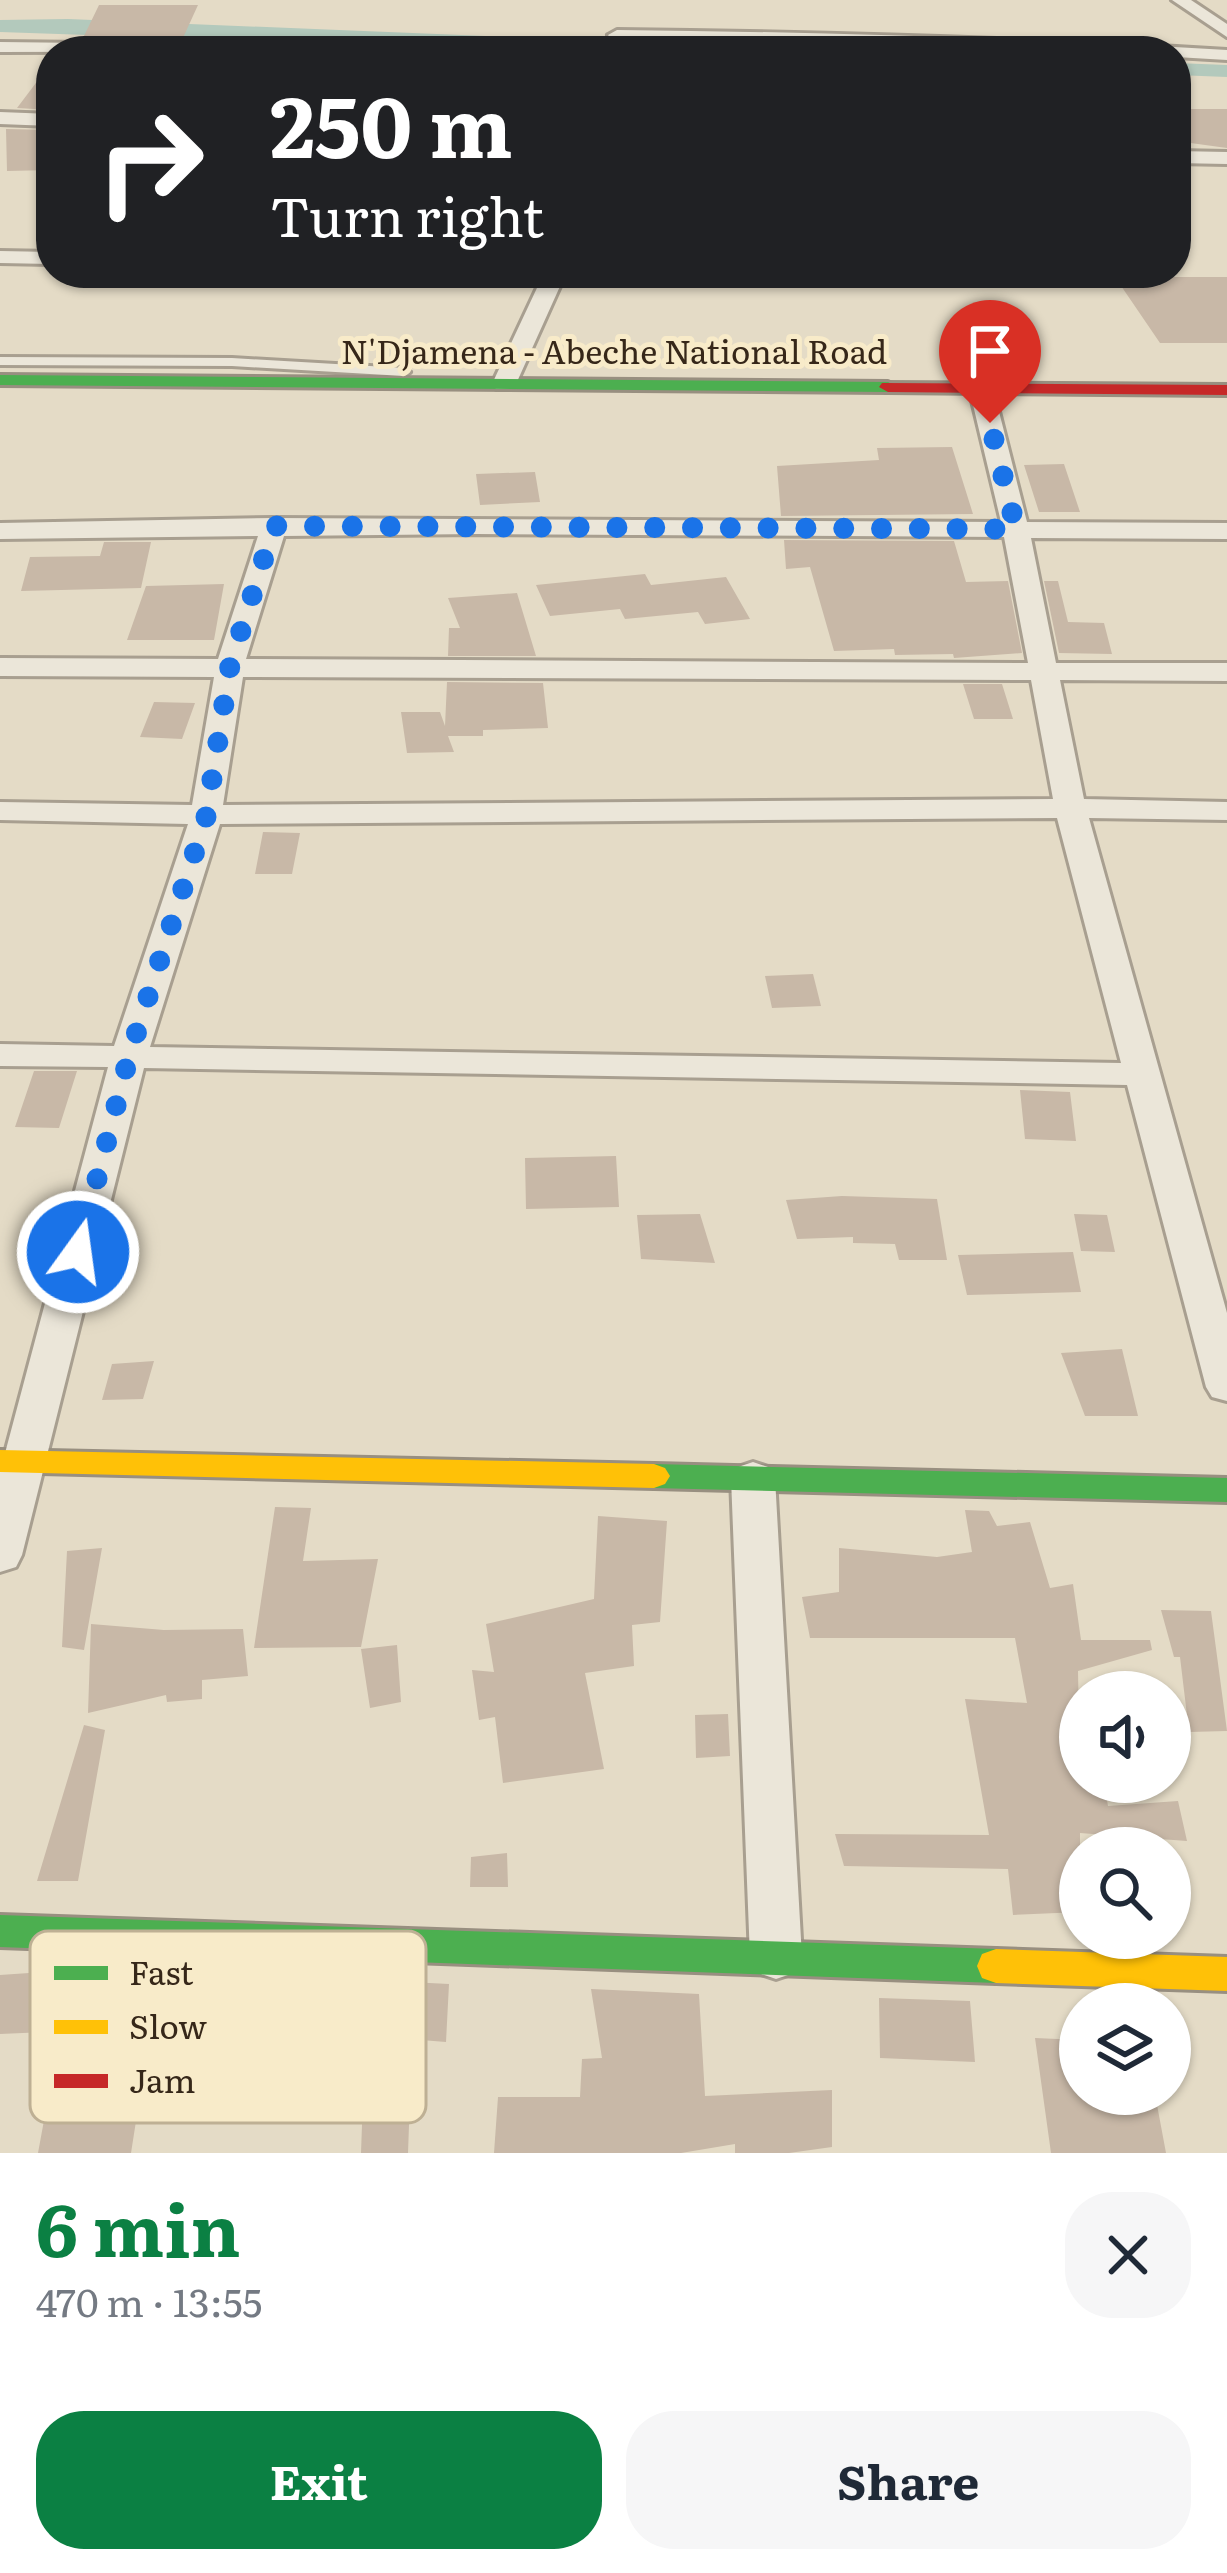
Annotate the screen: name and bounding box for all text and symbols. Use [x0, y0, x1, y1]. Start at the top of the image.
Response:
text: 250 m [270, 59, 513, 184]
icon: right [72, 84, 228, 240]
text: Turn right [270, 173, 544, 254]
pin [939, 300, 1041, 423]
icon: arrive [957, 318, 1023, 384]
street label: N'Djamena - Abeche National Road [341, 325, 887, 374]
position arrow [15, 1189, 141, 1315]
map controls [1059, 1671, 1191, 2115]
button: sound [1059, 1671, 1191, 1803]
button: search [1059, 1827, 1191, 1959]
legend [30, 1931, 426, 2123]
text: Fast [129, 1946, 194, 1995]
button: layers [1059, 1983, 1191, 2115]
text: Slow [129, 2000, 207, 2049]
text: Jam [129, 2054, 196, 2103]
text: 6 min [36, 2172, 241, 2279]
button: close [1065, 2192, 1191, 2318]
text: 470 m · 13:55 [36, 2271, 262, 2329]
button: Exit [36, 2411, 602, 2549]
button: Share [626, 2411, 1191, 2549]

